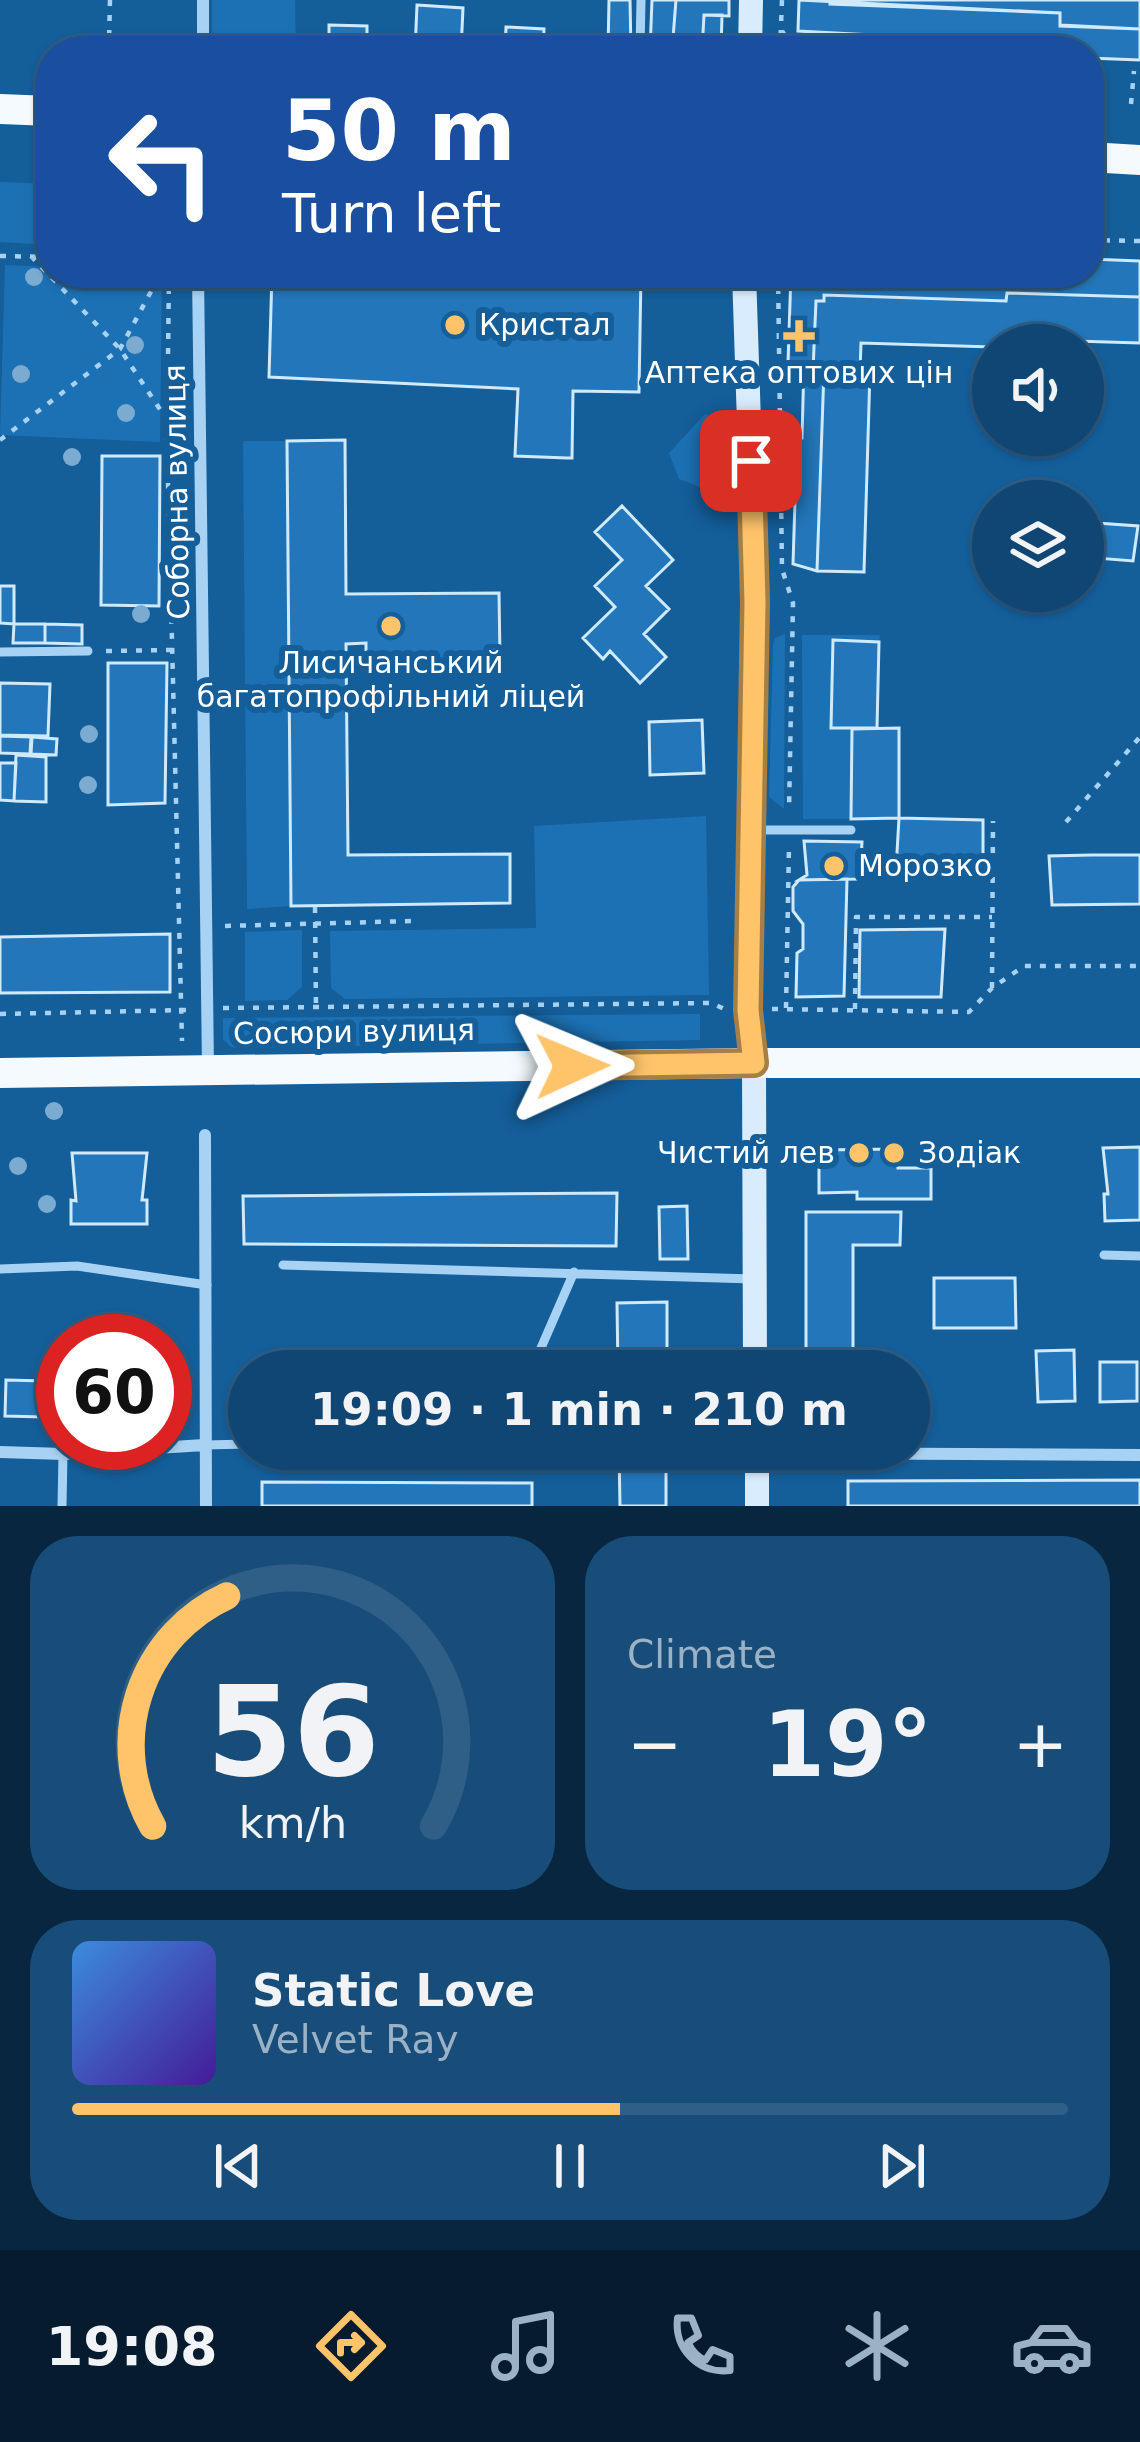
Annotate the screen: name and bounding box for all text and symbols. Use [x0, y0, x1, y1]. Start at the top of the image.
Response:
text: 50 m [282, 82, 516, 180]
icon: left [84, 84, 240, 240]
text: Turn left [282, 182, 501, 245]
place label: Кристал [479, 307, 610, 342]
marker: Кристал [442, 312, 468, 338]
marker: Аптека оптових цін [786, 323, 812, 349]
map controls [972, 324, 1104, 612]
button: sound [972, 324, 1104, 456]
place label: Аптека оптових цін [645, 355, 953, 390]
street label: Соборна вулиця [157, 364, 196, 620]
pin [700, 410, 802, 512]
icon: arrive [718, 428, 784, 494]
button: layers [972, 480, 1104, 612]
marker: Лисичанський багатопрофільний ліцей [378, 613, 404, 639]
place label: Лисичанський багатопрофільний ліцей [197, 645, 585, 714]
place label: Морозко [858, 848, 992, 883]
marker: Морозко [821, 853, 847, 879]
position arrow [509, 1003, 635, 1129]
street label: Сосюри вулиця [233, 1012, 475, 1051]
place label: Чистий лев [657, 1135, 835, 1170]
place label: Зодіак [918, 1135, 1021, 1170]
marker: Чистий лев [846, 1140, 872, 1166]
marker: Зодіак [881, 1140, 907, 1166]
speed limit sign: 60 [36, 1314, 192, 1470]
text: 19:09 · 1 min · 210 m [310, 1383, 848, 1436]
text: Climate [627, 1632, 777, 1677]
text: 56 [206, 1659, 379, 1804]
text: 19° [762, 1692, 933, 1797]
text: − [627, 1706, 682, 1783]
text: + [1013, 1706, 1068, 1783]
text: km/h [238, 1798, 347, 1848]
text: Static Love [252, 1964, 535, 2017]
text: Velvet Ray [252, 2017, 458, 2062]
icon: previous [205, 2133, 271, 2199]
icon: pause [537, 2133, 603, 2199]
icon: next [869, 2133, 935, 2199]
icon: directions [309, 2304, 393, 2388]
icon: music [484, 2304, 568, 2388]
icon: phone [660, 2304, 744, 2388]
icon: climate [835, 2304, 919, 2388]
icon: car [1010, 2304, 1094, 2388]
text: 19:08 [46, 2315, 218, 2378]

